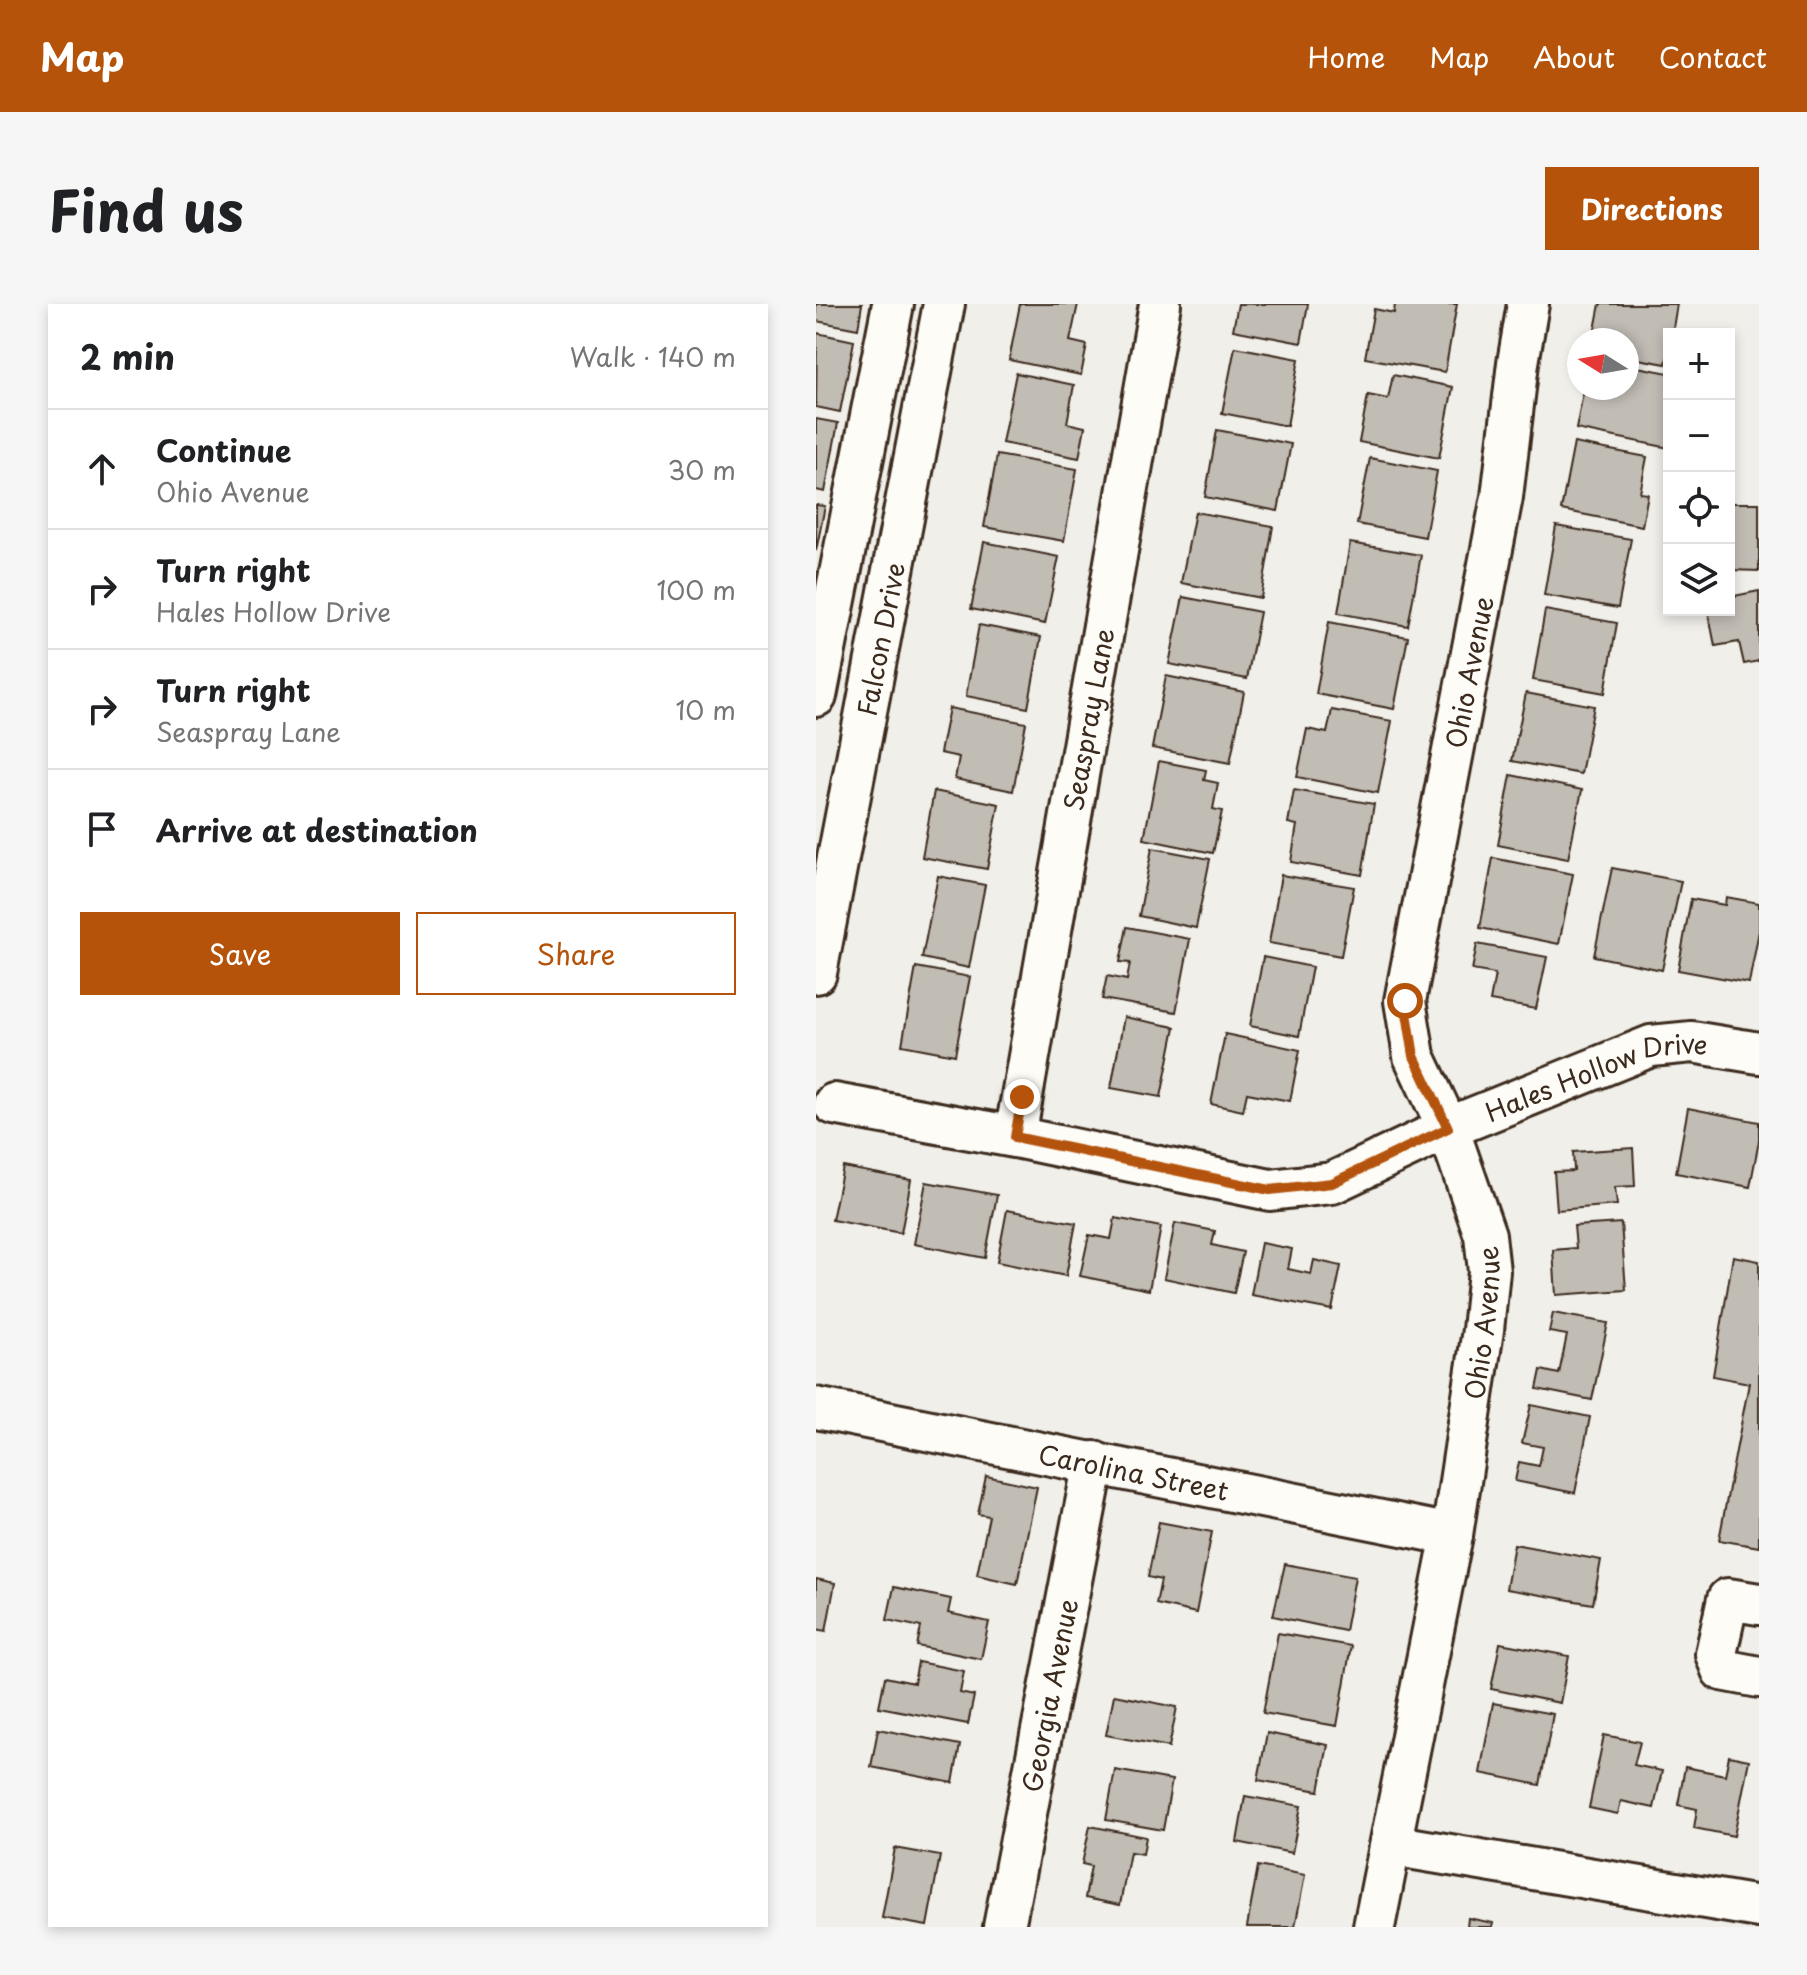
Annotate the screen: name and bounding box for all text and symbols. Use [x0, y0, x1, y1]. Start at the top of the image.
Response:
text: Map [40, 28, 124, 85]
text: Home [1307, 35, 1385, 78]
text: Map [1429, 35, 1489, 78]
text: About [1533, 35, 1615, 78]
text: Contact [1659, 35, 1767, 78]
text: Find us [48, 166, 244, 251]
button: Directions [1545, 167, 1759, 250]
north arrow [1567, 328, 1639, 400]
map controls [1663, 328, 1735, 616]
button: + [1663, 328, 1735, 400]
text: 2 min [80, 330, 175, 382]
text: Walk · 140 m [570, 337, 736, 376]
button: − [1663, 400, 1735, 472]
text: Continue [156, 427, 291, 472]
icon: ahead [80, 447, 124, 491]
text: 30 m [668, 450, 736, 489]
text: Ohio Avenue [156, 472, 310, 511]
button: locate [1663, 472, 1735, 544]
button: layers [1663, 544, 1735, 616]
text: Turn right [156, 547, 311, 592]
street label: Falcon Drive [846, 559, 914, 719]
icon: right [80, 567, 124, 611]
text: 100 m [656, 570, 736, 609]
text: Hales Hollow Drive [156, 592, 391, 631]
street label: Ohio Avenue [1435, 593, 1502, 751]
street label: Seaspray Lane [1053, 625, 1123, 814]
text: Turn right [156, 667, 311, 712]
icon: right [80, 687, 124, 731]
text: 10 m [675, 690, 736, 729]
text: Seaspray Lane [156, 712, 341, 751]
icon: arrive [80, 807, 124, 851]
text: Arrive at destination [156, 807, 478, 852]
button: Save [80, 912, 400, 995]
button: Share [416, 912, 736, 995]
route start [1387, 983, 1423, 1019]
street label: Hales Hollow Drive [1479, 1022, 1711, 1131]
route end [1004, 1079, 1040, 1115]
street label: Ohio Avenue [1453, 1244, 1509, 1402]
street label: Carolina Street [1035, 1433, 1232, 1509]
street label: Georgia Avenue [1011, 1595, 1087, 1795]

